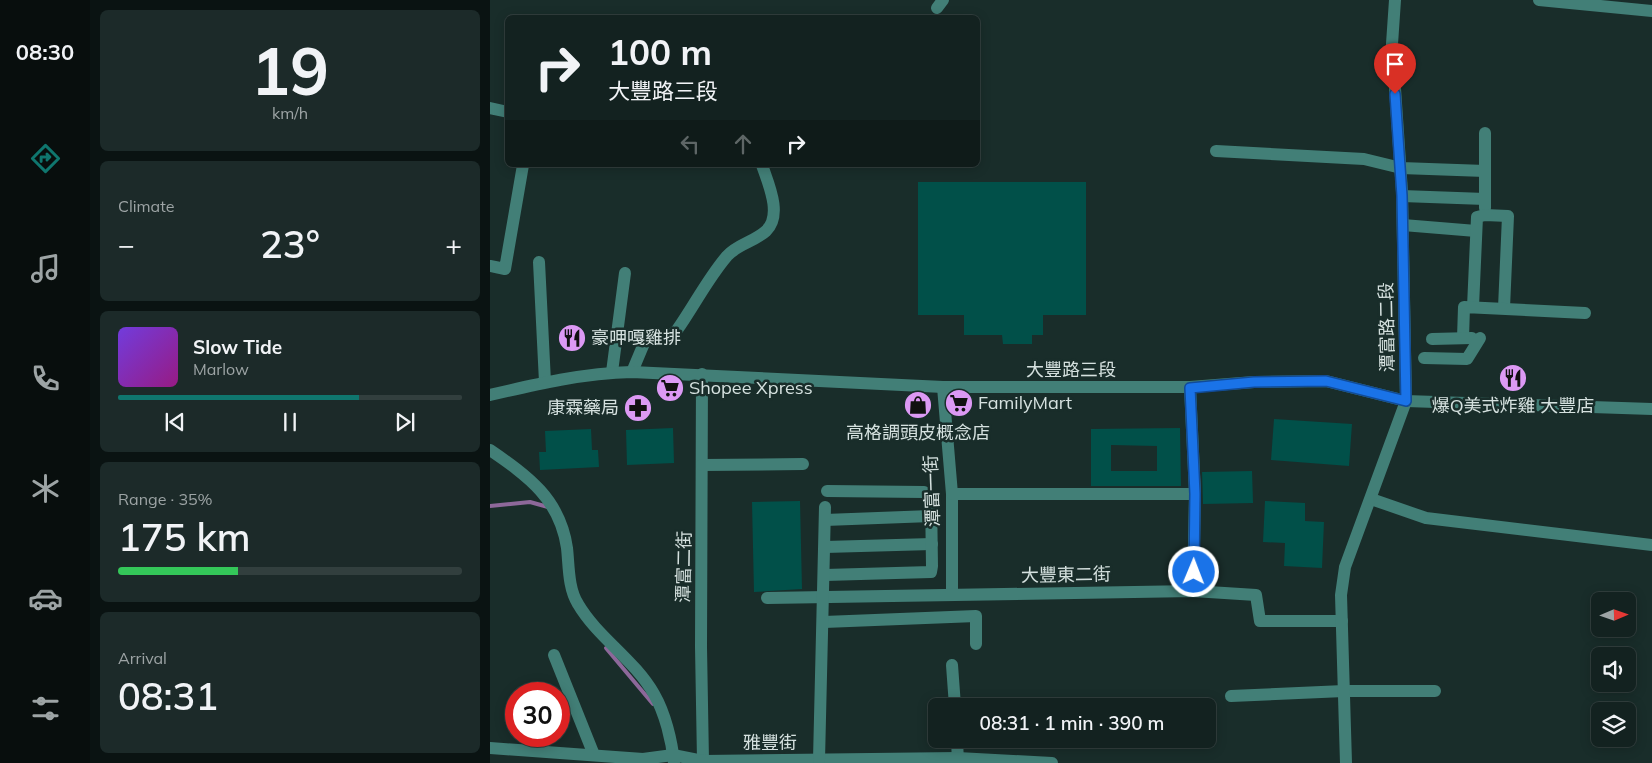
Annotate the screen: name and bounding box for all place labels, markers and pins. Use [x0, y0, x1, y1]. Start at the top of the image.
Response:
pin [1374, 43, 1416, 94]
restaurant icon: 豪呷嘎雞排 [557, 323, 587, 353]
place label: 豪呷嘎雞排 [591, 326, 681, 349]
restaurant icon: 爆Q美式炸雞 大豐店 [1498, 363, 1528, 393]
supermarket icon: Shopee Xpress [655, 373, 685, 403]
place label: Shopee Xpress [689, 376, 813, 399]
supermarket icon: FamilyMart [944, 388, 974, 418]
shop icon: 高格調頭皮概念店 [903, 390, 933, 420]
place label: FamilyMart [978, 391, 1072, 414]
pharmacy icon: 康霖藥局 [623, 393, 653, 423]
place label: 爆Q美式炸雞 大豐店 [1432, 394, 1594, 417]
place label: 康霖藥局 [547, 396, 619, 419]
place label: 高格調頭皮概念店 [846, 421, 990, 444]

